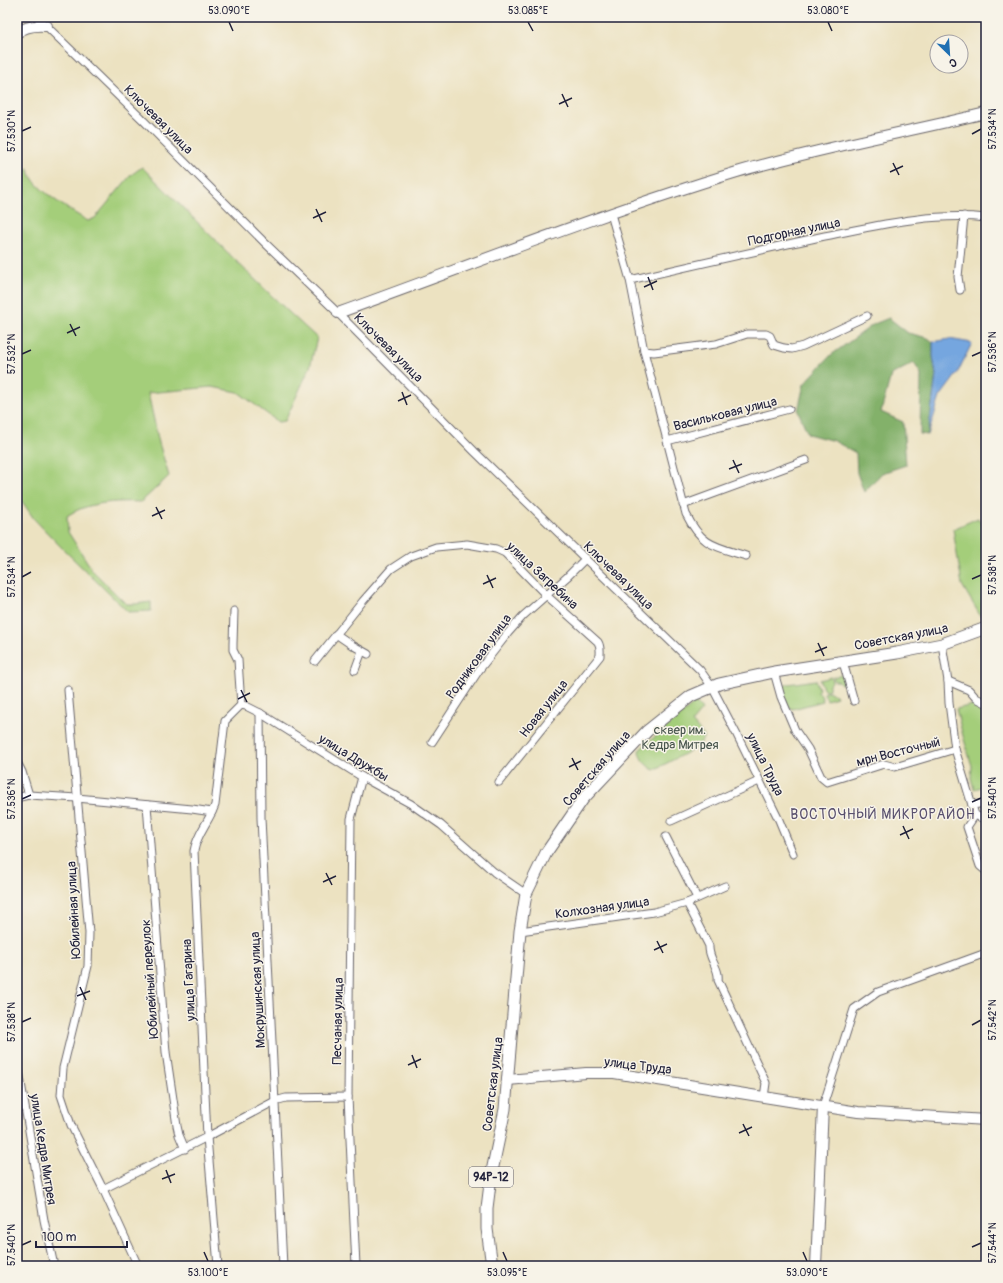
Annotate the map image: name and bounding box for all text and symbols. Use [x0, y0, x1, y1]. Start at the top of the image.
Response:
text: 53.090°E [208, 5, 250, 17]
text: 53.085°E [508, 5, 548, 17]
text: 53.080°E [807, 5, 849, 17]
north arrow [929, 34, 969, 74]
text: С [947, 55, 959, 70]
street label: Ключевая улица [120, 82, 196, 158]
text: 57.534°N [987, 108, 999, 149]
text: 57.530°N [6, 110, 18, 152]
street label: Подгорная улица [747, 214, 842, 250]
street label: Ключевая улица [350, 310, 426, 386]
text: 57.536°N [987, 331, 999, 372]
text: 57.532°N [6, 333, 18, 374]
street label: Васильковая улица [672, 393, 779, 435]
street label: улица Загребина [503, 538, 581, 613]
street label: Ключевая улица [580, 538, 657, 613]
text: 57.538°N [987, 555, 999, 595]
text: 57.534°N [6, 556, 18, 597]
street label: Родниковая улица [443, 611, 515, 702]
street label: Советская улица [853, 620, 949, 654]
street label: Новая улица [516, 677, 571, 741]
park label: сквер им. Кедра Митрея [642, 722, 719, 753]
street label: Советская улица [560, 728, 634, 810]
street label: улица Труда [743, 729, 787, 798]
street label: улица Дружбы [315, 730, 391, 785]
street label: мрн Восточный [855, 734, 942, 770]
text: 57.540°N [987, 777, 999, 819]
text: 57.536°N [6, 778, 18, 819]
district label: ВОСТОЧНЫЙ МИКРОРАЙОН [790, 806, 976, 823]
street label: Юбилейная улица [63, 861, 85, 959]
street label: Колхозная улица [554, 893, 650, 923]
street label: Юбилейный переулок [138, 918, 162, 1039]
street label: Мокрушинская улица [247, 931, 269, 1049]
street label: улица Гагарина [179, 938, 199, 1023]
street label: Песчаная улица [329, 977, 347, 1065]
text: 57.542°N [987, 999, 999, 1040]
text: 57.538°N [6, 1002, 18, 1042]
street label: Советская улица [479, 1036, 507, 1132]
street label: улица Труда [602, 1054, 673, 1078]
street label: улица Кедра Митрея [26, 1092, 60, 1206]
road number: 94Р-12 [469, 1167, 513, 1187]
text: 57.544°N [987, 1222, 999, 1264]
scale bar [36, 1223, 127, 1249]
text: 57.540°N [6, 1224, 18, 1266]
text: 100 m [42, 1230, 77, 1245]
text: 53.100°E [188, 1267, 228, 1279]
text: 53.095°E [487, 1267, 527, 1279]
text: 53.090°E [786, 1267, 828, 1279]

